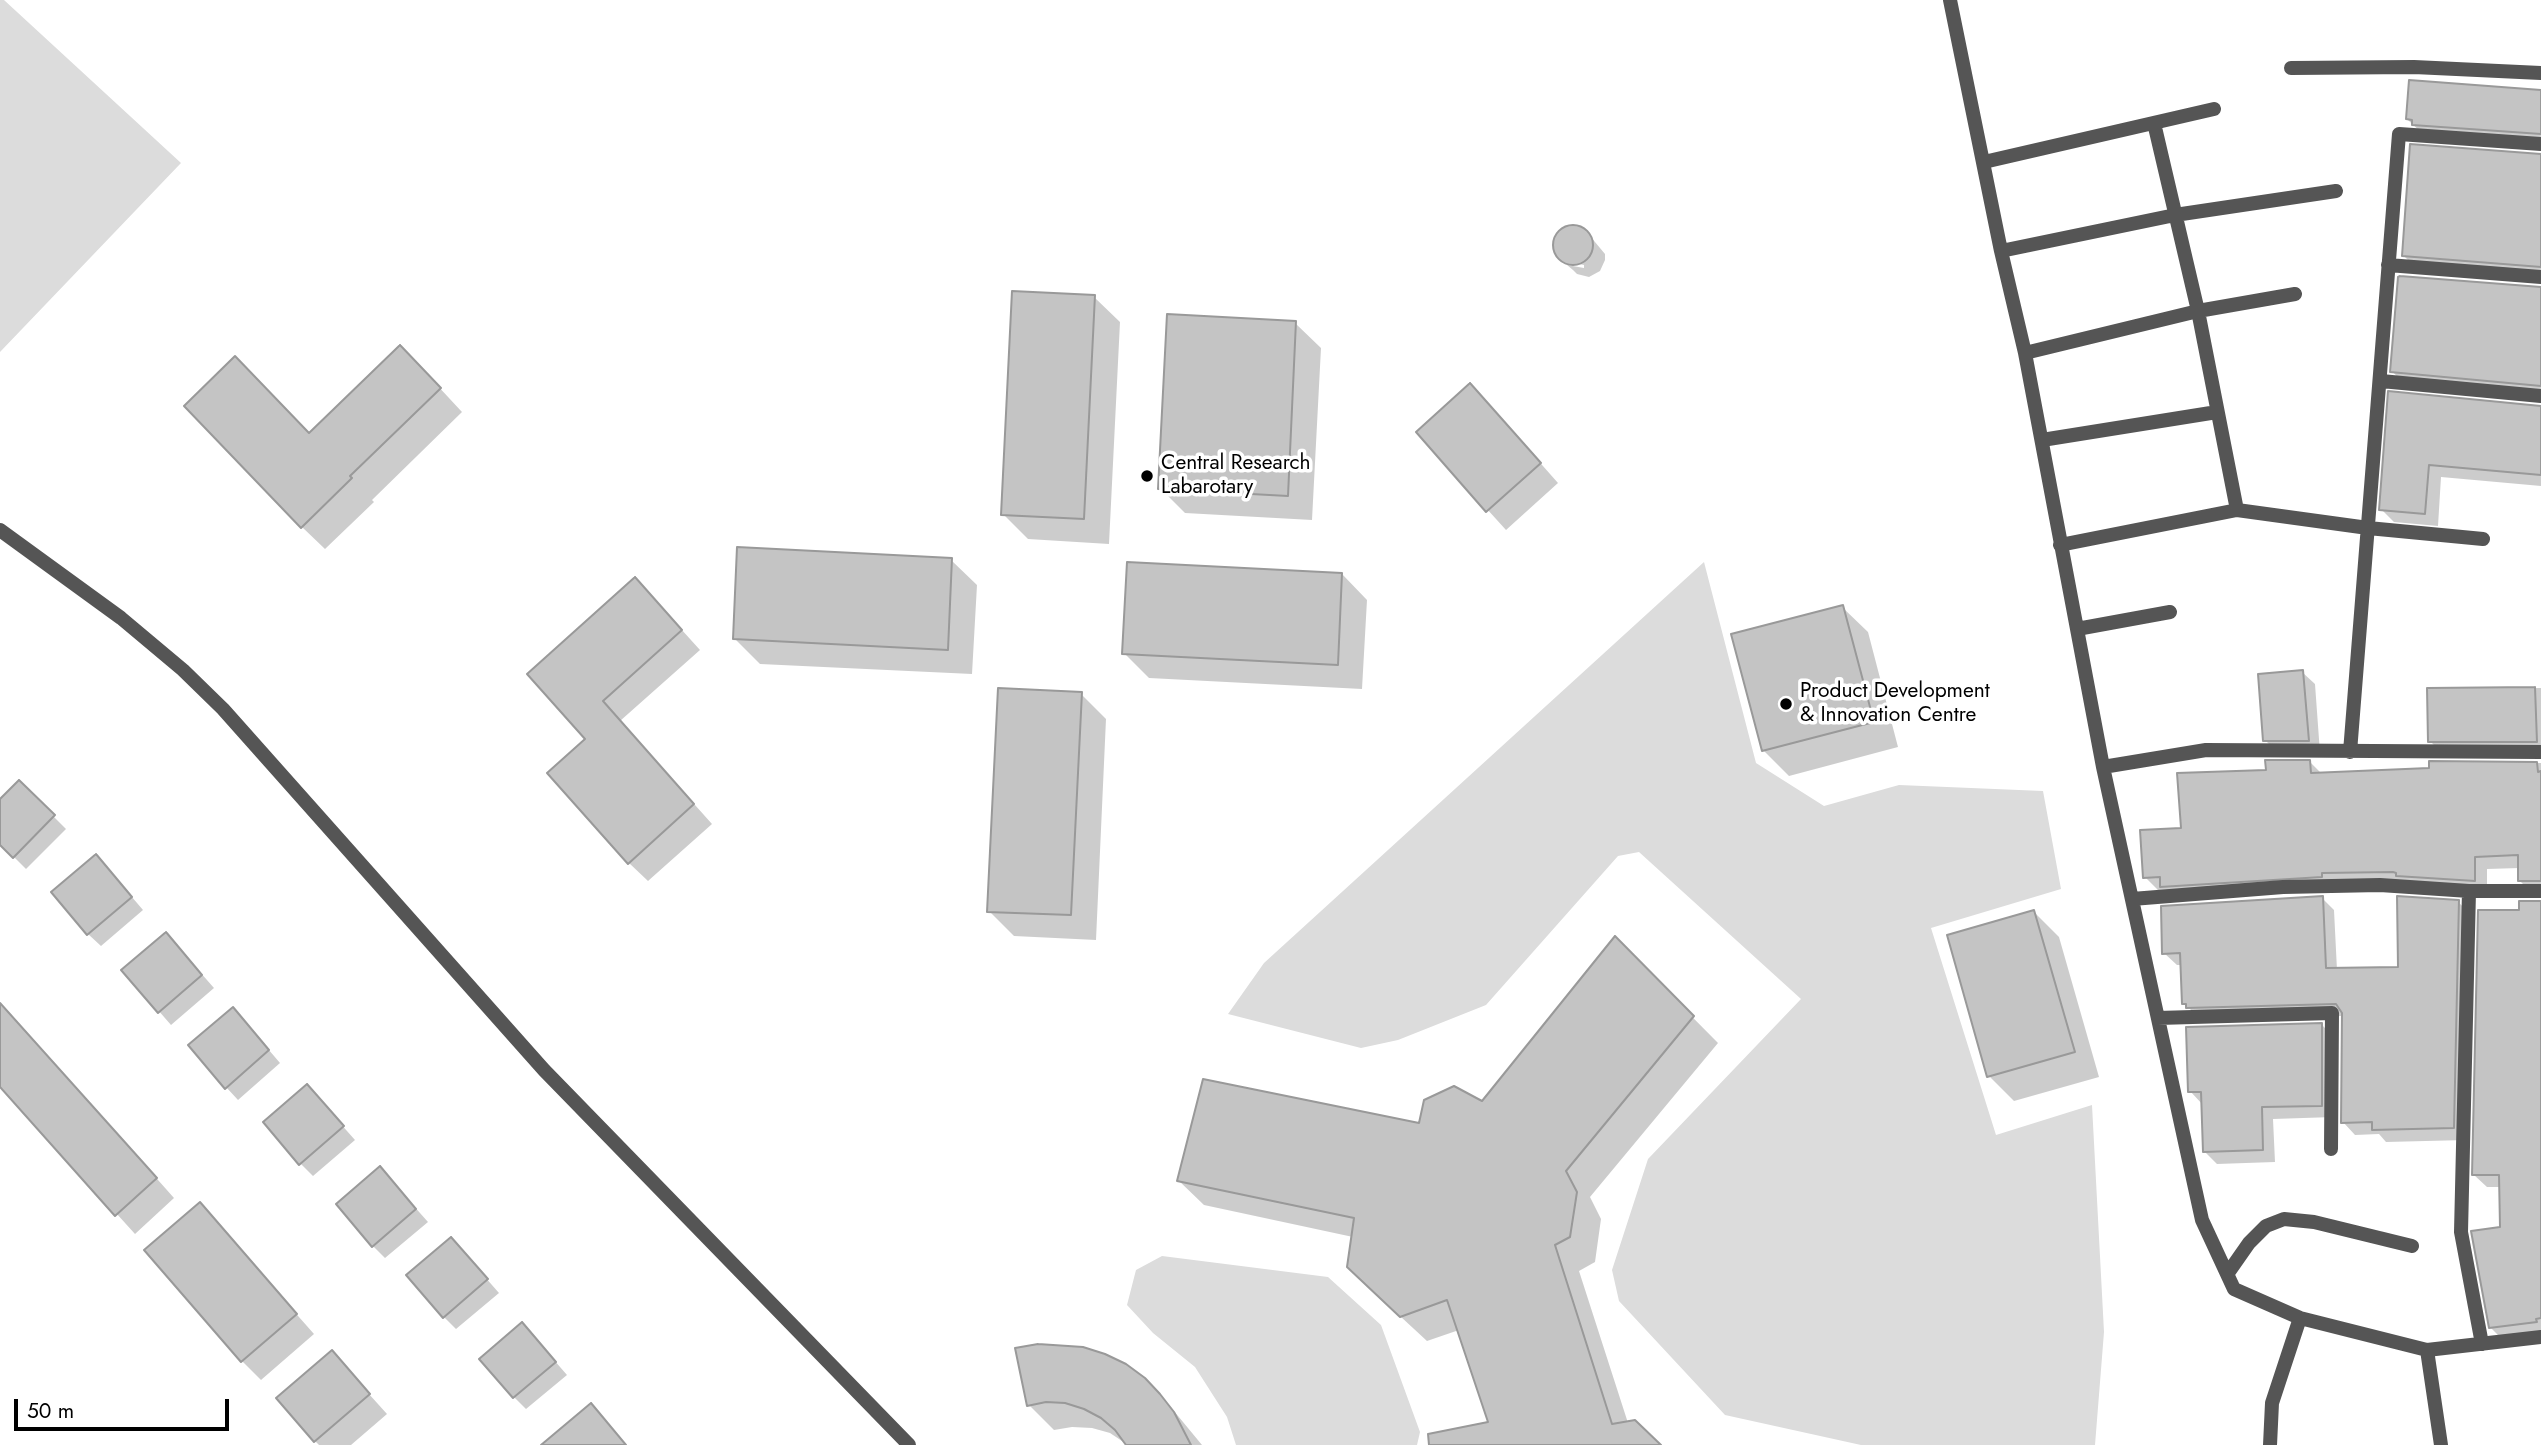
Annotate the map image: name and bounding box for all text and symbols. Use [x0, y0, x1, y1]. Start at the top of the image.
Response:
place label: Central Research Labarotary [1161, 451, 1311, 501]
marker: Central Research Labarotary [1139, 468, 1155, 484]
place label: Product Development & Innovation Centre [1800, 679, 1990, 729]
marker: Product Development & Innovation Centre [1778, 696, 1794, 712]
scale bar [18, 1386, 233, 1430]
text: 50 m [27, 1396, 74, 1426]

